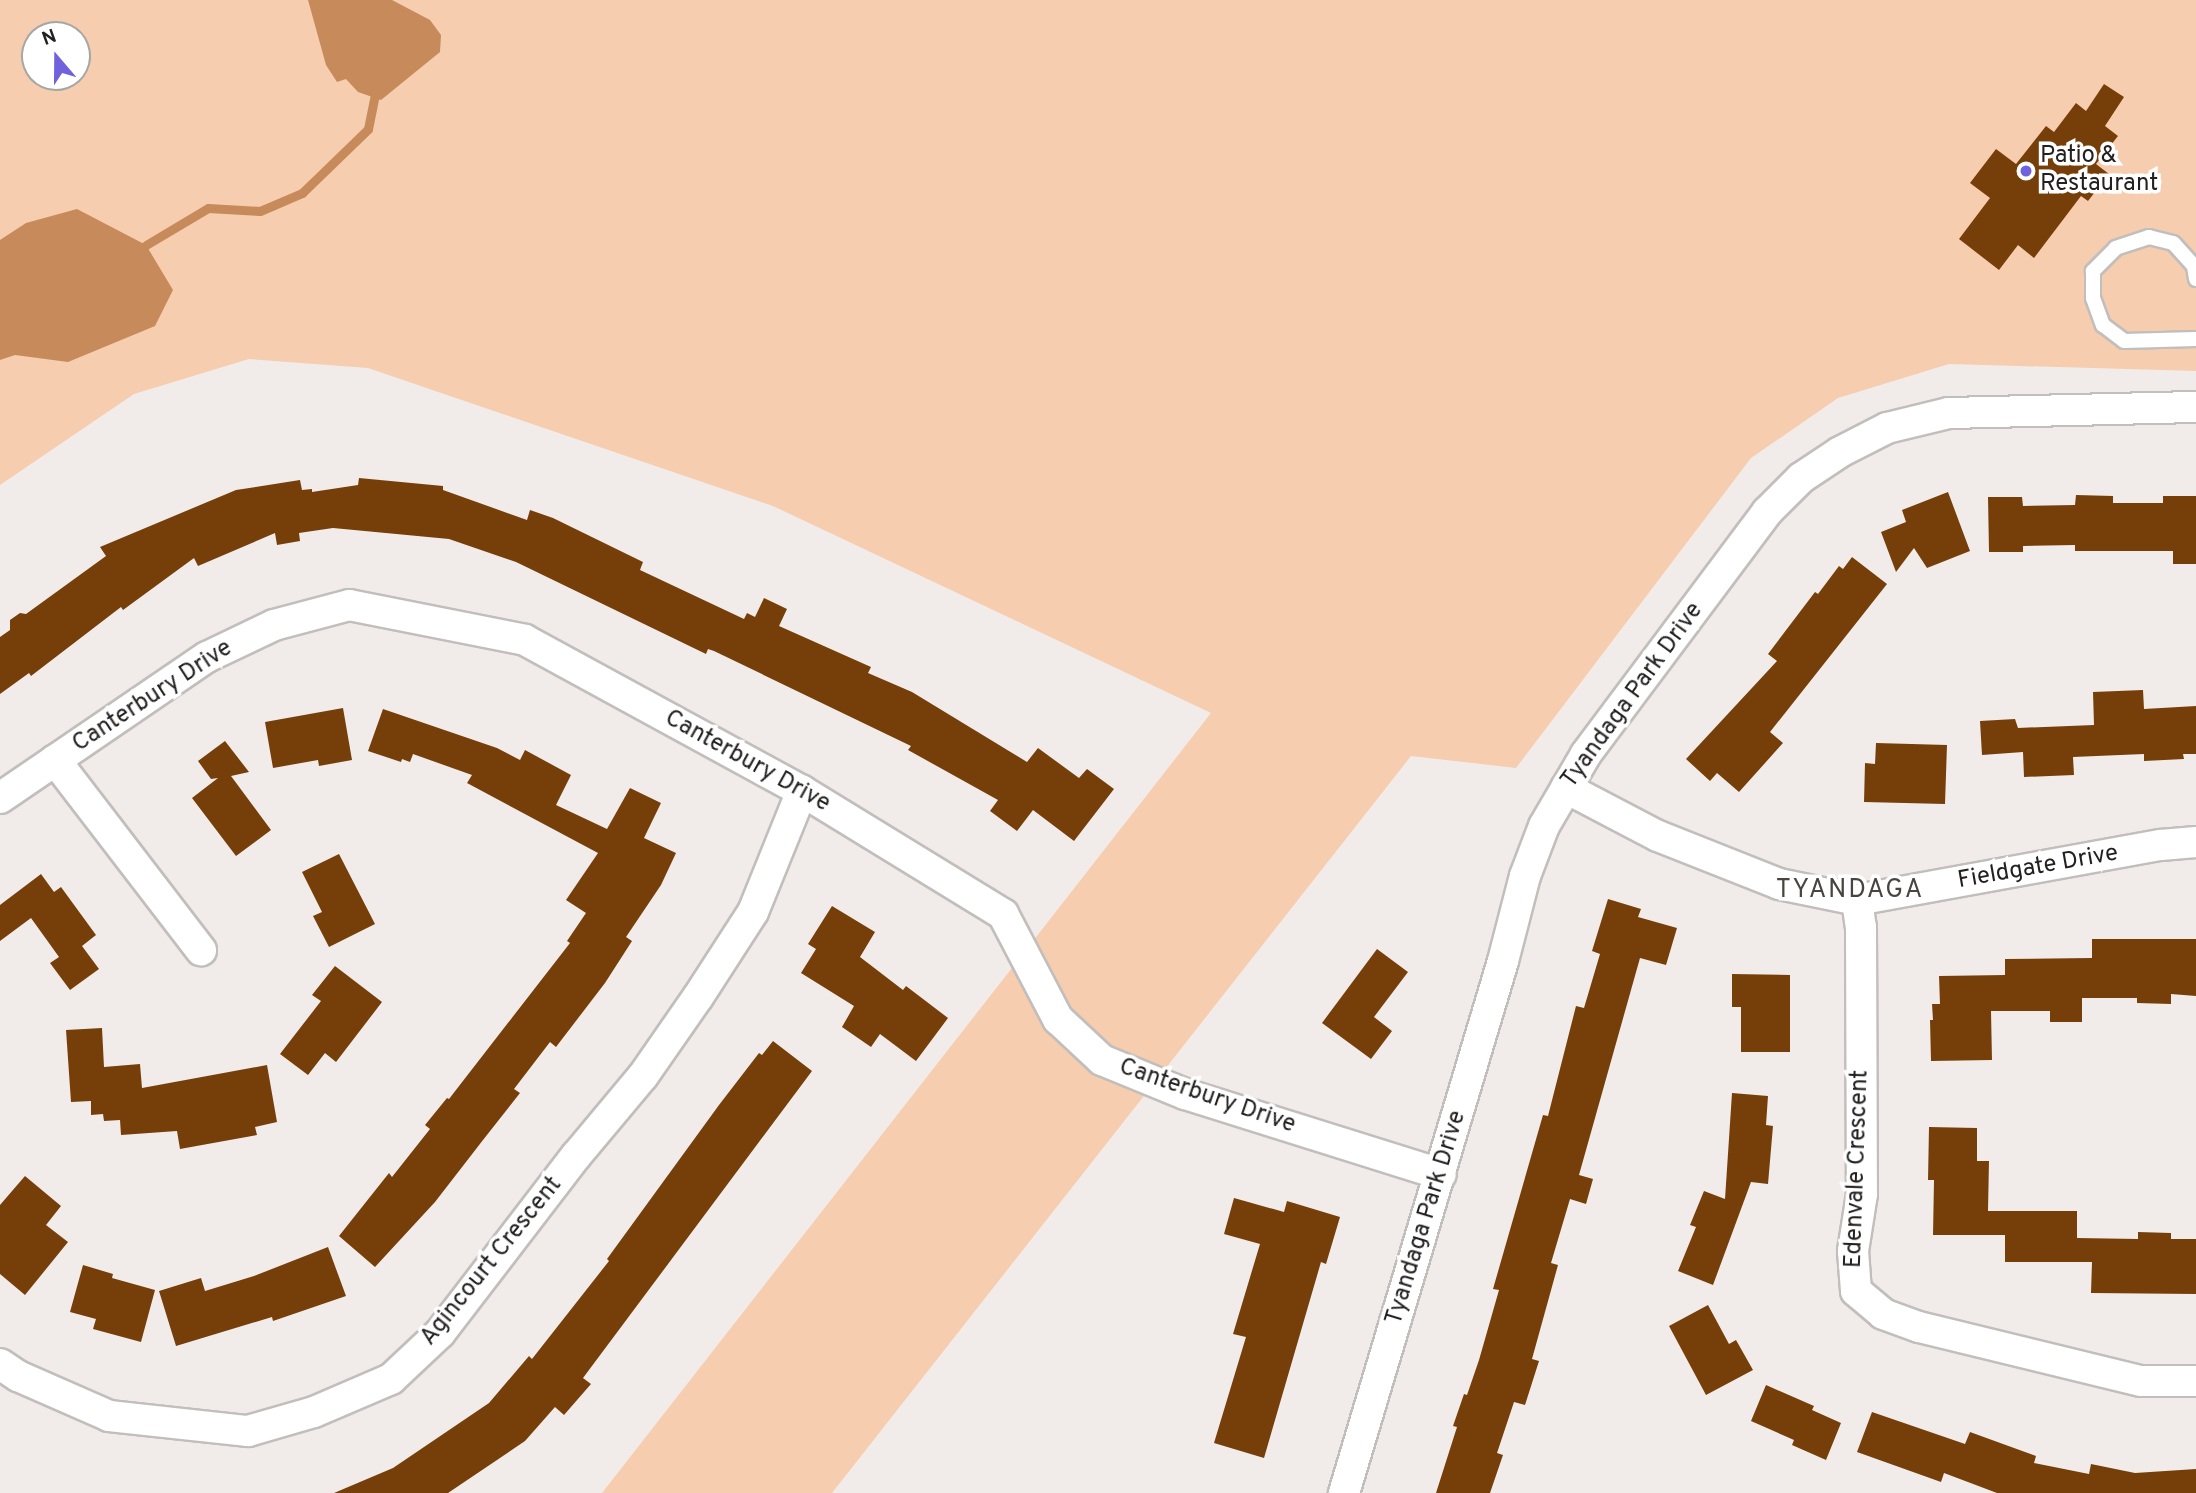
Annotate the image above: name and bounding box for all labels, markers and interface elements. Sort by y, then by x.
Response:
north arrow [21,21,91,91]
text: N [39,25,60,52]
place label: Patio & Restaurant [2040,143,2158,199]
marker: Patio & Restaurant [2018,163,2034,179]
street label: Tyandaga Park Drive [1556,598,1710,794]
street label: Canterbury Drive [68,635,238,759]
street label: Canterbury Drive [659,705,835,819]
street label: Fieldgate Drive [1956,840,2120,896]
district label: TYANDAGA [1777,875,1923,907]
street label: Canterbury Drive [1115,1053,1299,1141]
street label: Edenvale Crescent [1840,1069,1876,1269]
street label: Tyandaga Park Drive [1381,1107,1473,1329]
street label: Agincourt Crescent [415,1172,569,1352]

